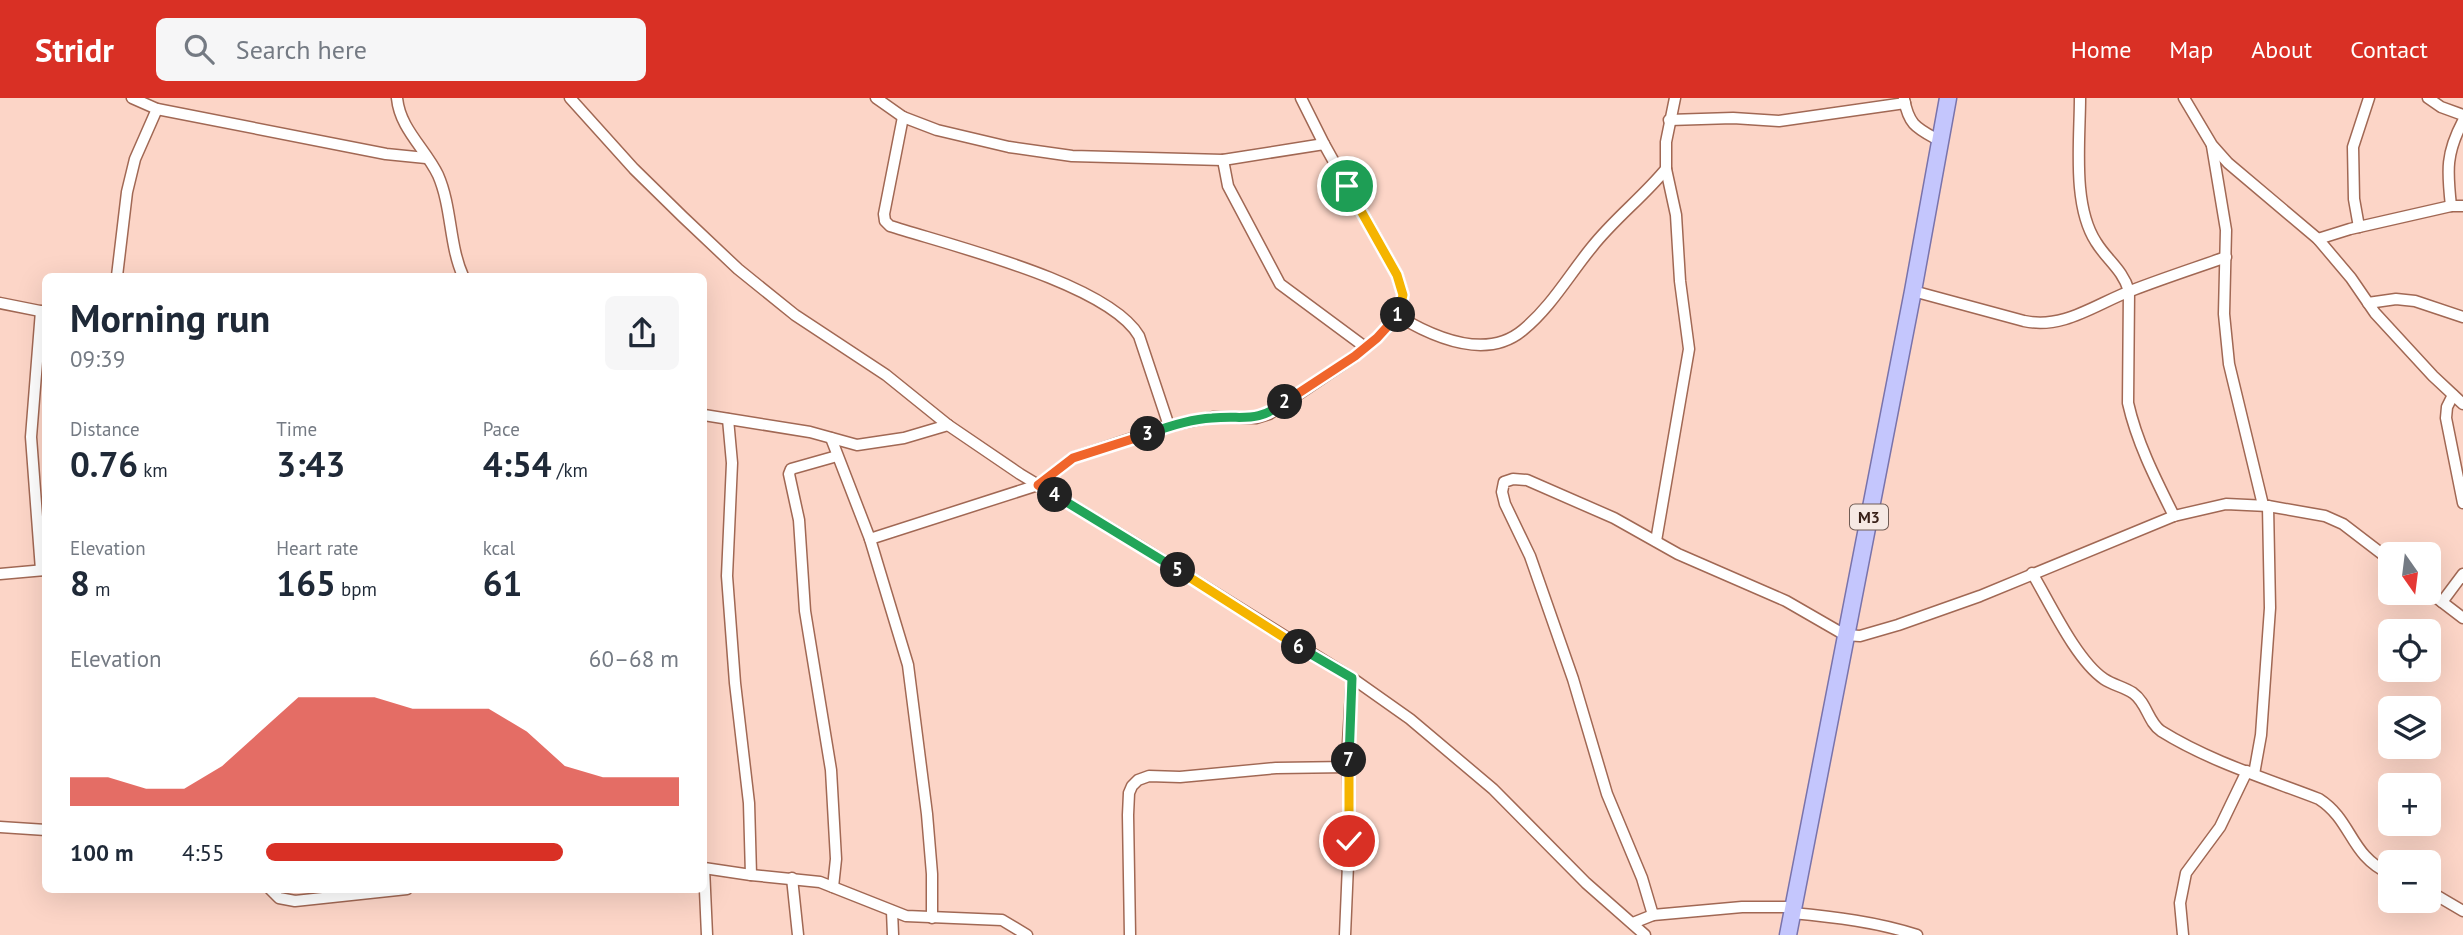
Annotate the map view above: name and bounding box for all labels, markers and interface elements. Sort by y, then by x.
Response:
search box [156,18,646,81]
text: Stridr [35,28,114,71]
icon: search [180,30,218,68]
text: Search here [236,33,367,66]
text: Home [2071,34,2131,65]
text: Map [2169,34,2213,65]
text: About [2251,34,2312,65]
text: Contact [2350,34,2428,65]
pin [1317,156,1377,216]
icon: arrive [1328,167,1366,205]
text: Morning run [70,293,270,342]
button: share [605,296,679,370]
pin: 1 [1380,298,1416,332]
text: 1 [1392,302,1403,326]
text: 09:39 [70,344,125,373]
pin: 2 [1268,384,1302,420]
text: 2 [1279,389,1290,413]
pin: 3 [1130,416,1166,452]
text: Distance [70,417,140,441]
text: Time [276,417,317,441]
text: Pace [483,417,520,441]
text: 3 [1142,421,1153,445]
text: 0.76 [70,441,138,487]
text: 3:43 [276,441,345,487]
text: 4:54 [483,441,552,487]
text: km [138,458,168,482]
text: /km [552,458,588,482]
pin: 4 [1038,478,1072,512]
text: 4 [1049,482,1060,506]
road number: M3 [1850,504,1888,530]
text: Elevation [70,536,146,560]
text: Heart rate [276,536,358,560]
text: kcal [483,536,515,560]
north arrow [2378,542,2441,606]
map controls [2378,542,2441,913]
pin: 5 [1160,552,1196,588]
text: 5 [1172,557,1183,581]
text: 8 [70,560,90,606]
text: 165 [276,560,336,606]
text: 61 [483,560,522,606]
text: m [90,577,110,601]
text: bpm [336,577,377,601]
button: locate [2378,619,2441,682]
pin: 6 [1282,630,1316,664]
text: 6 [1293,634,1304,658]
text: Elevation [70,644,162,673]
text: 60–68 m [589,644,679,673]
button: layers [2378,696,2441,759]
pin: 7 [1332,742,1366,778]
text: 7 [1343,747,1354,771]
button: + [2378,773,2441,836]
pin [1319,811,1379,871]
icon: check [1330,822,1368,860]
text: 100 m [70,838,133,867]
text: 4:55 [182,838,225,867]
button: − [2378,850,2441,913]

